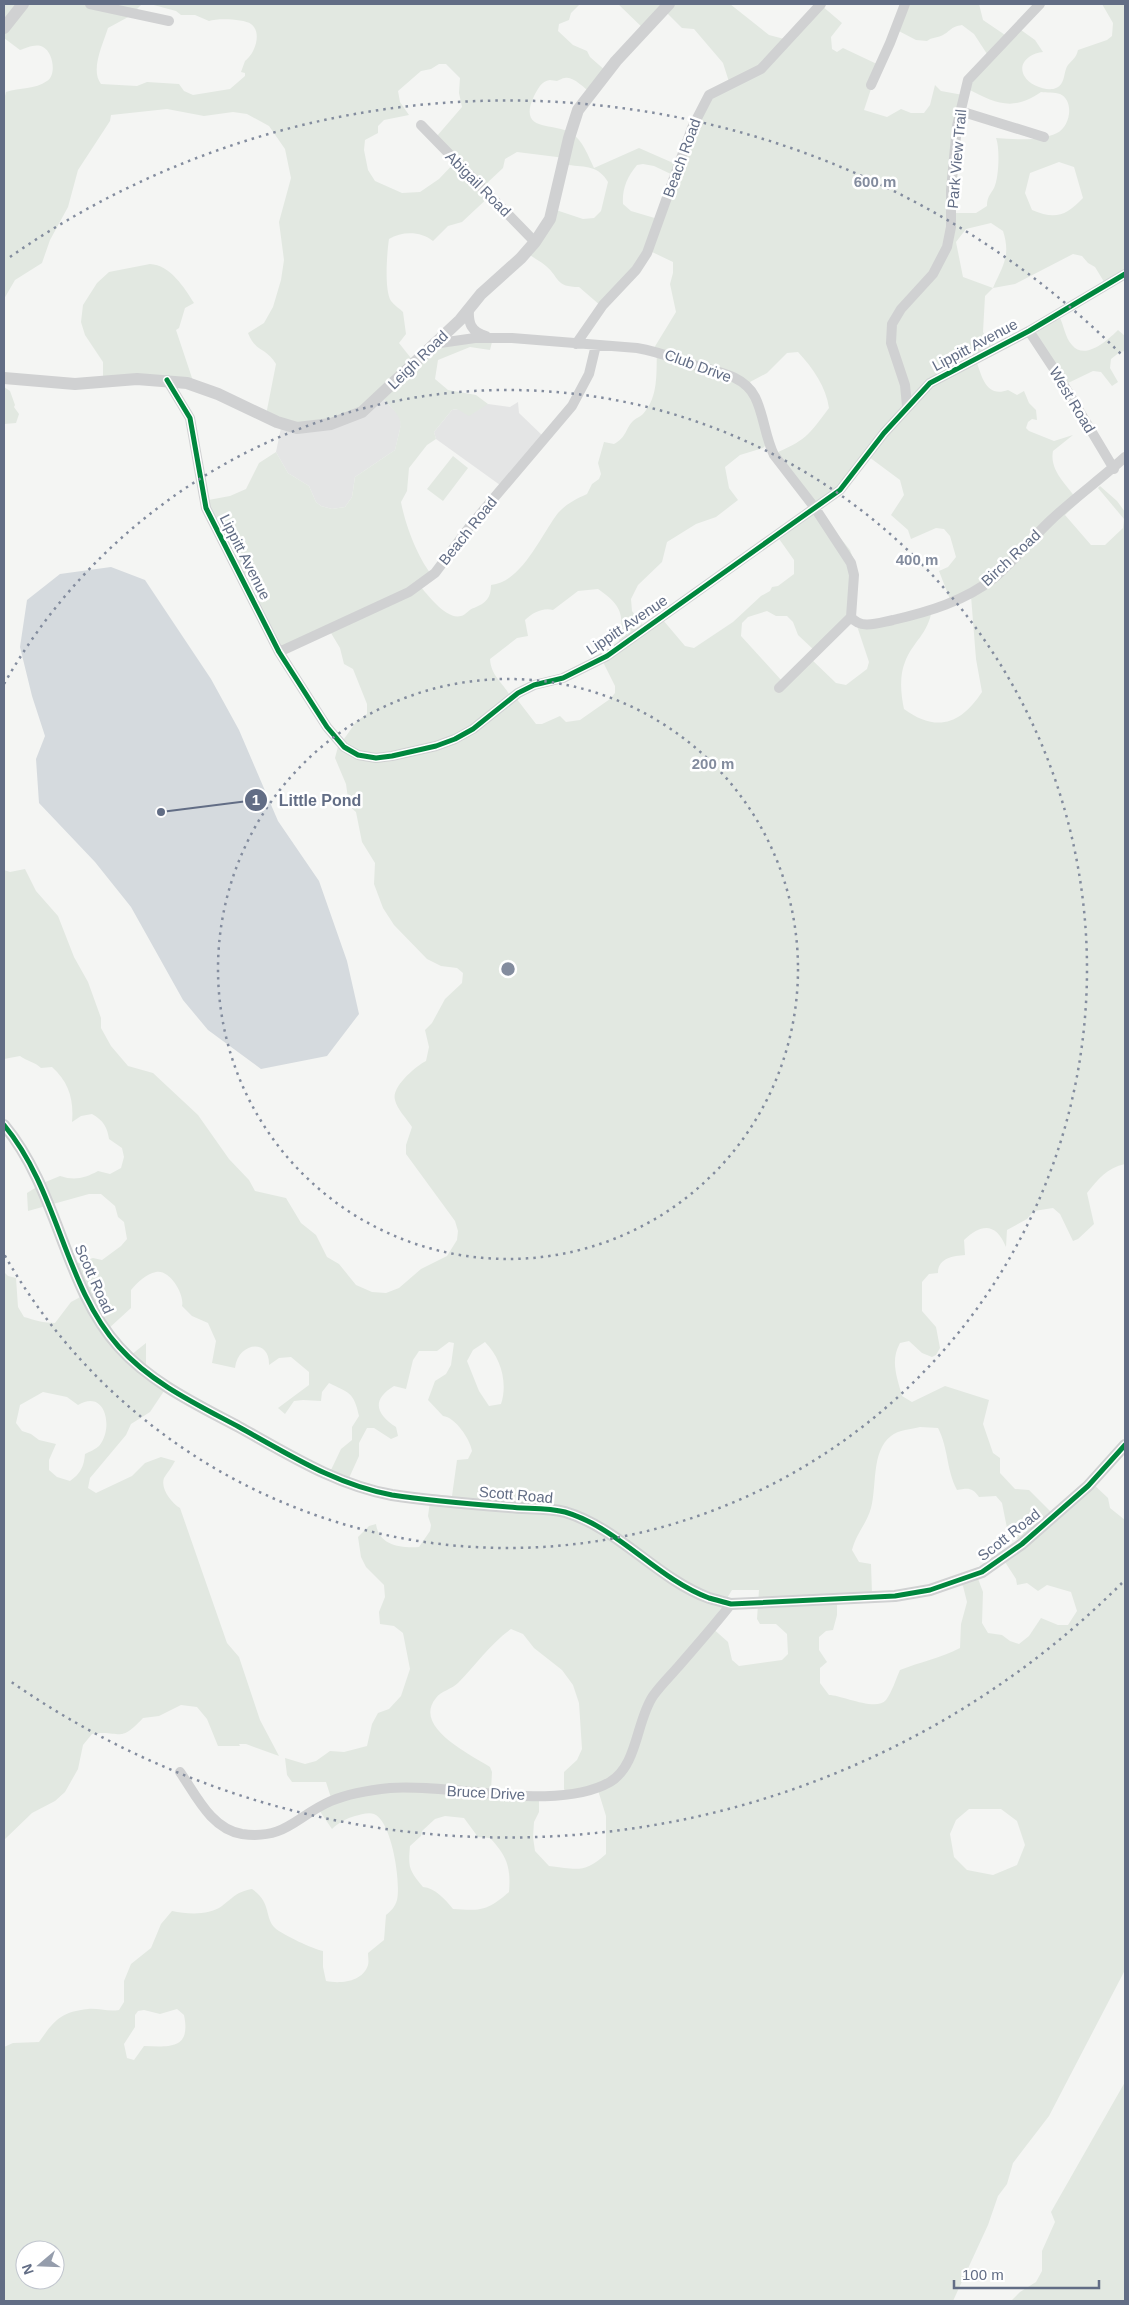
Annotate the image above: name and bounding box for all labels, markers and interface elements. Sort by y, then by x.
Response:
street label: Park View Trail [944,109,969,209]
street label: Beach Road [659,116,704,200]
street label: Abigail Road [442,148,514,220]
text: 600 m [854,173,896,190]
street label: Lippitt Avenue [929,315,1020,374]
street label: Leigh Road [384,327,451,392]
street label: Club Drive [662,346,734,385]
street label: West Road [1046,364,1099,436]
street label: Beach Road [435,493,500,568]
street label: Lippitt Avenue [217,511,274,603]
street label: Birch Road [978,526,1044,589]
text: 400 m [896,551,938,568]
street label: Lippitt Avenue [583,591,670,658]
text: 200 m [692,755,734,772]
callout: Little Pond [244,785,371,816]
text: 1 [252,791,260,808]
text: Little Pond [279,792,361,809]
centre of rings [499,960,517,978]
street label: Scott Road [72,1241,117,1316]
street label: Scott Road [478,1483,554,1506]
street label: Scott Road [974,1505,1043,1564]
street label: Bruce Drive [446,1782,526,1803]
north arrow [15,2240,65,2290]
scale bar [954,2258,1099,2290]
text: N [18,2262,37,2277]
text: 100 m [962,2266,1004,2283]

